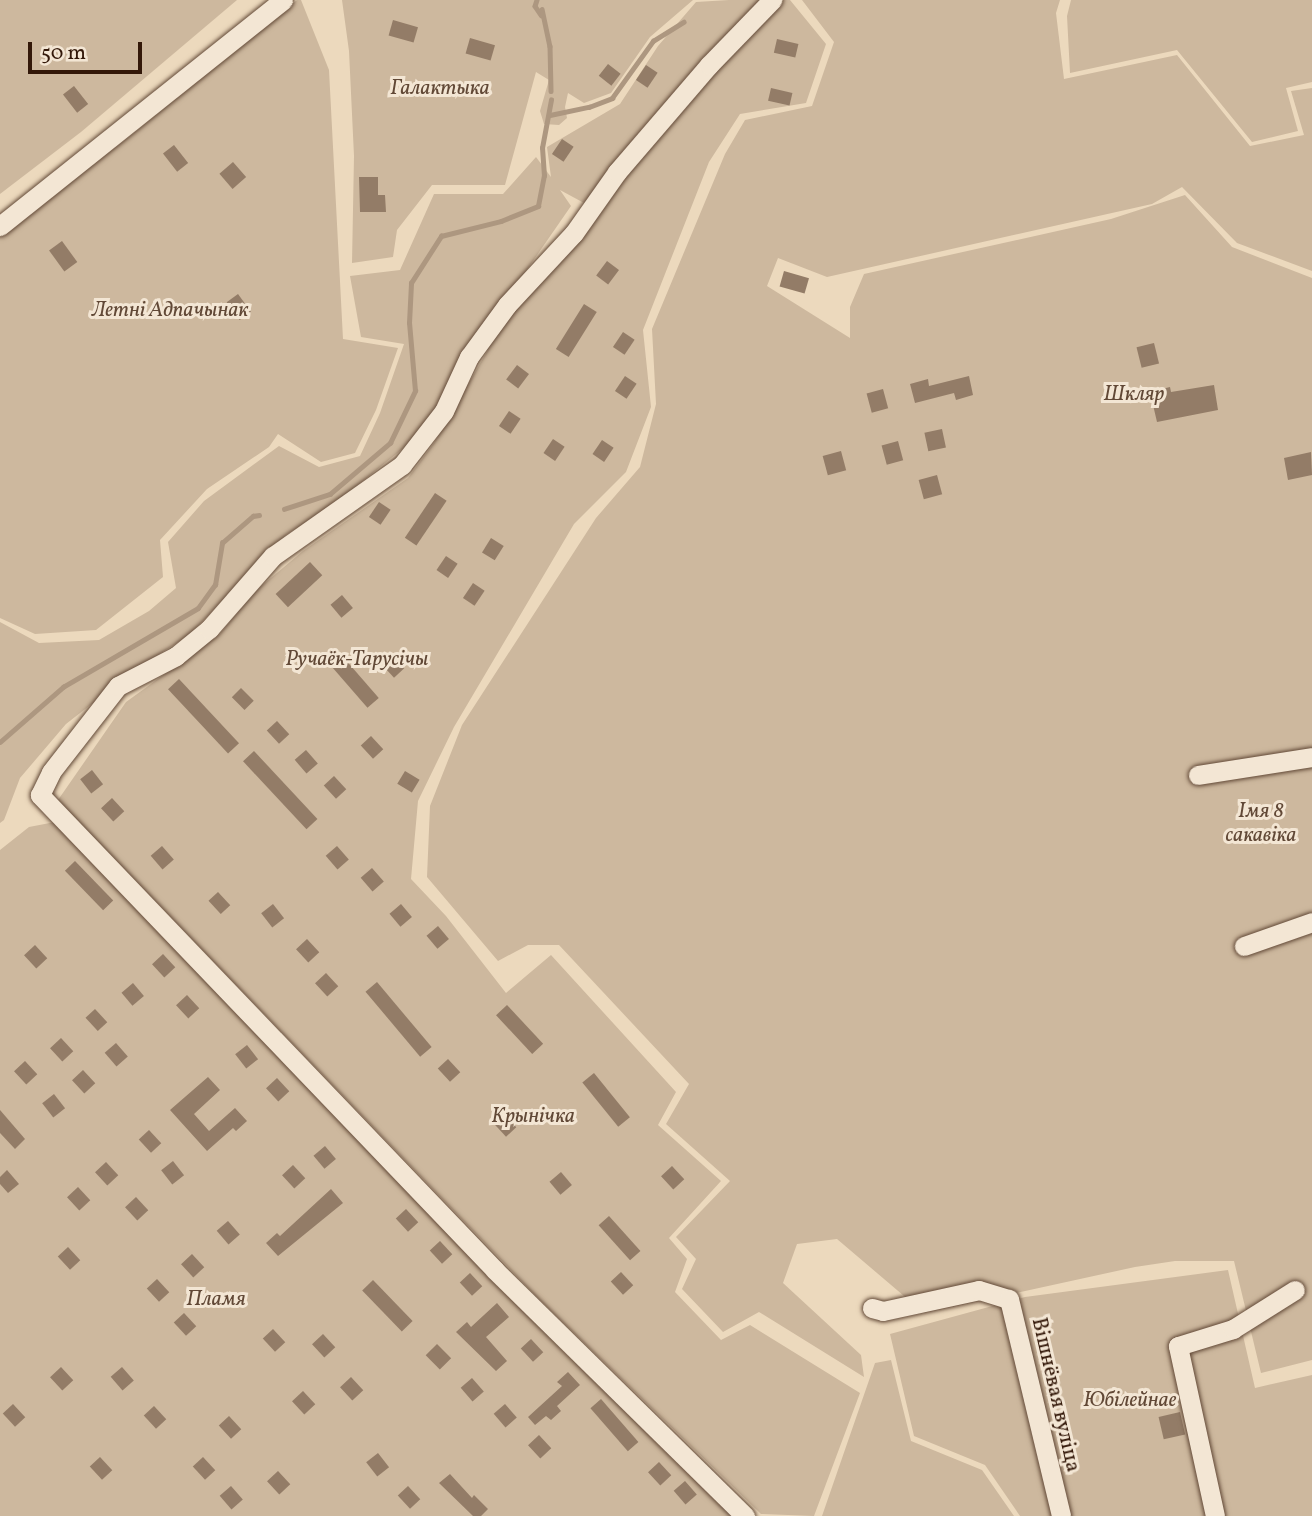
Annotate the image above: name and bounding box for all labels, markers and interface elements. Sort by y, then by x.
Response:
scale bar [32,28,145,72]
text: 50 m [41,39,86,68]
park label: Галактыка [390,76,490,102]
park label: Летні Адпачынак [92,298,248,324]
park label: Шкляр [1104,382,1164,408]
park label: Ручаёк-Тарусічы [286,647,428,673]
park label: Імя 8 сакавіка [1226,799,1296,849]
park label: Крынічка [491,1104,575,1130]
park label: Пламя [186,1287,246,1313]
street label: Вішнёвая вуліца [1025,1315,1085,1475]
park label: Юбілейнае [1084,1388,1176,1414]

